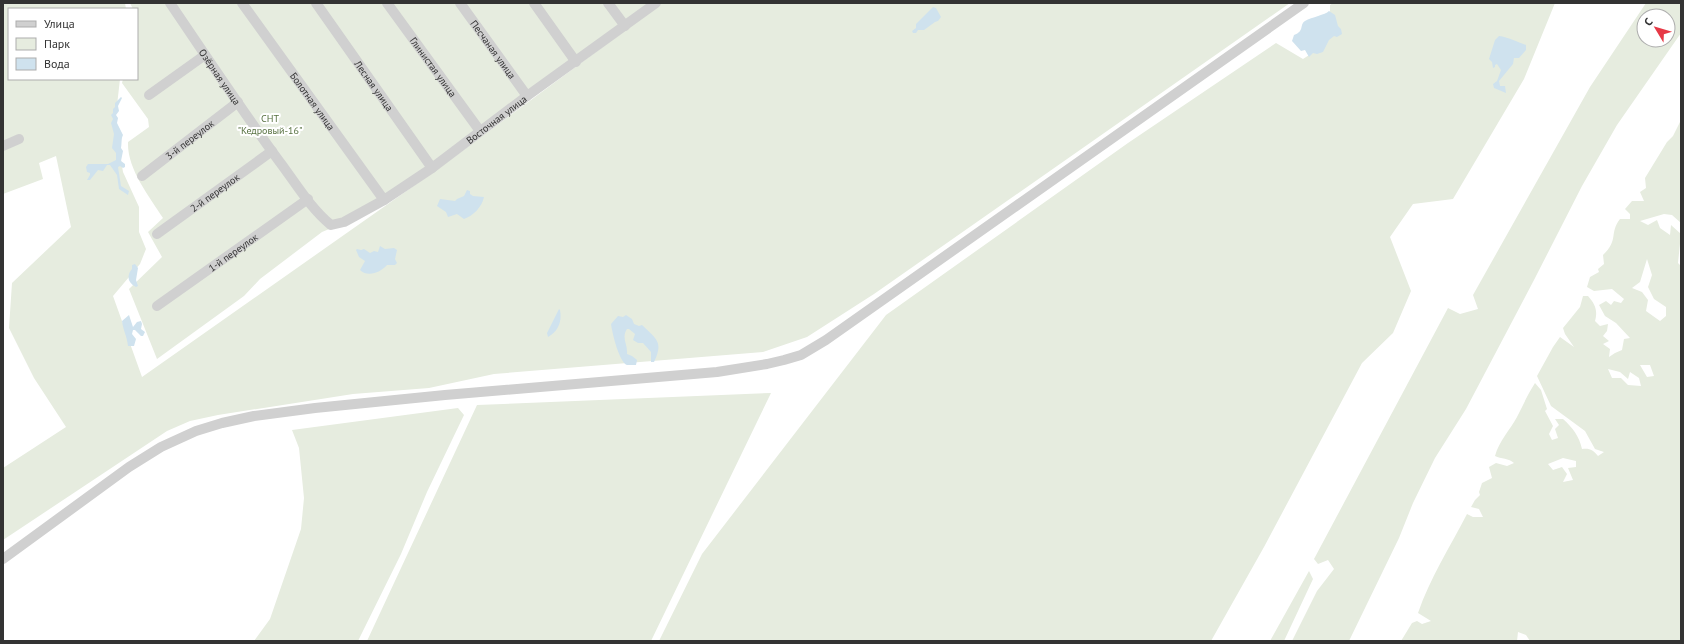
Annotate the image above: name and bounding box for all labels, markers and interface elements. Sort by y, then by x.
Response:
legend [8,8,138,80]
north arrow [1636,8,1676,48]
text: С [1641,15,1656,29]
text: Улица [44,16,75,31]
street label: Песчаная улица [468,17,519,81]
street label: Глинистая улица [407,34,460,99]
text: Парк [44,36,70,51]
street label: Озёрная улица [196,46,244,107]
text: Вода [44,56,70,71]
street label: Лесная улица [351,57,396,114]
street label: Болотная улица [288,70,338,133]
street label: Восточная улица [463,92,529,146]
park label: СНТ "Кедровый-16" [238,112,302,137]
street label: 3-й переулок [163,116,217,162]
street label: 2-й переулок [187,170,242,215]
street label: 1-й переулок [206,230,260,274]

